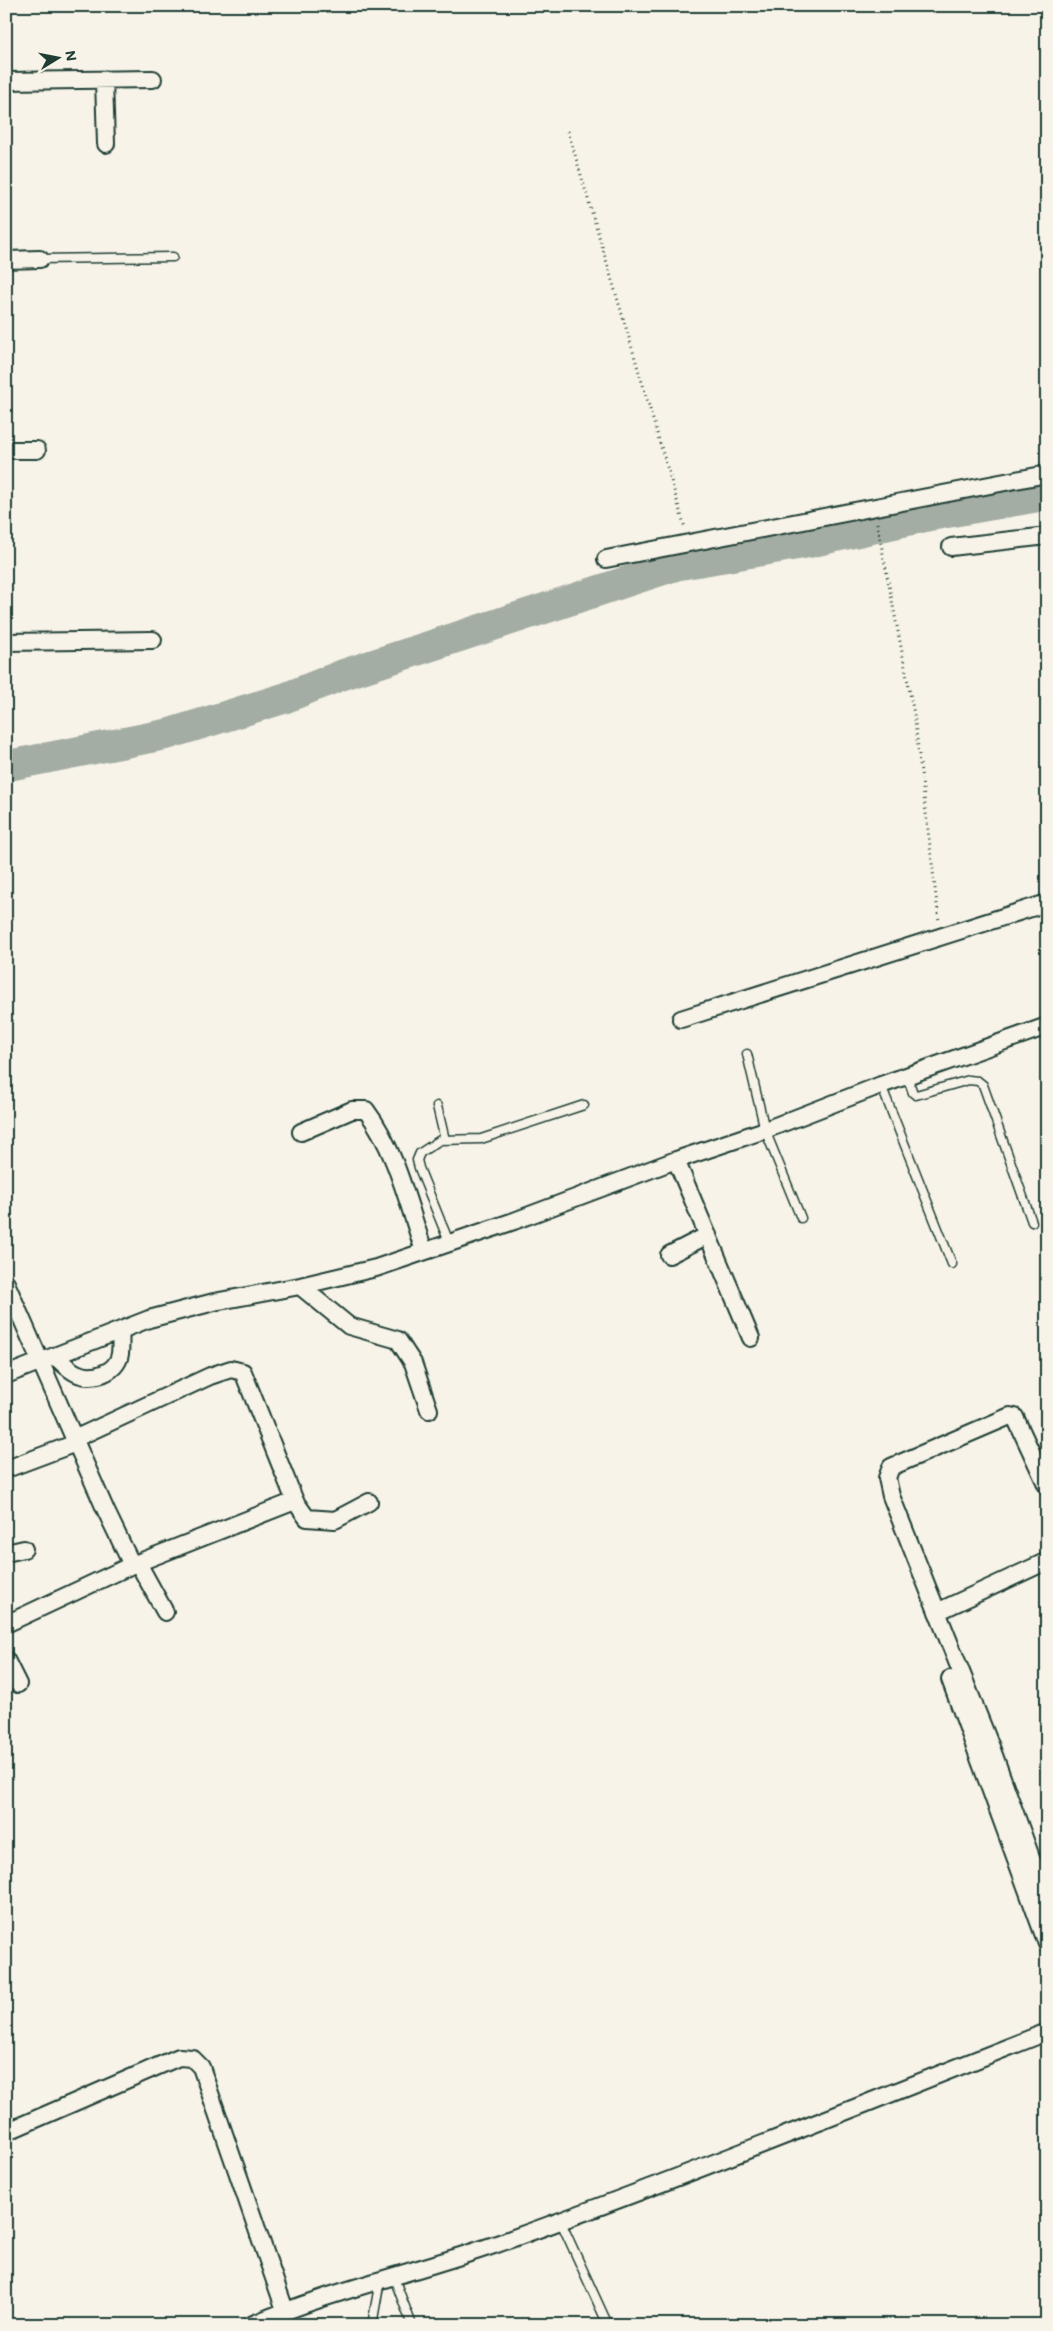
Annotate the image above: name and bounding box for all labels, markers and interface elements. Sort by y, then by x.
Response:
north arrow [32,32,82,82]
text: N [61,49,82,63]

